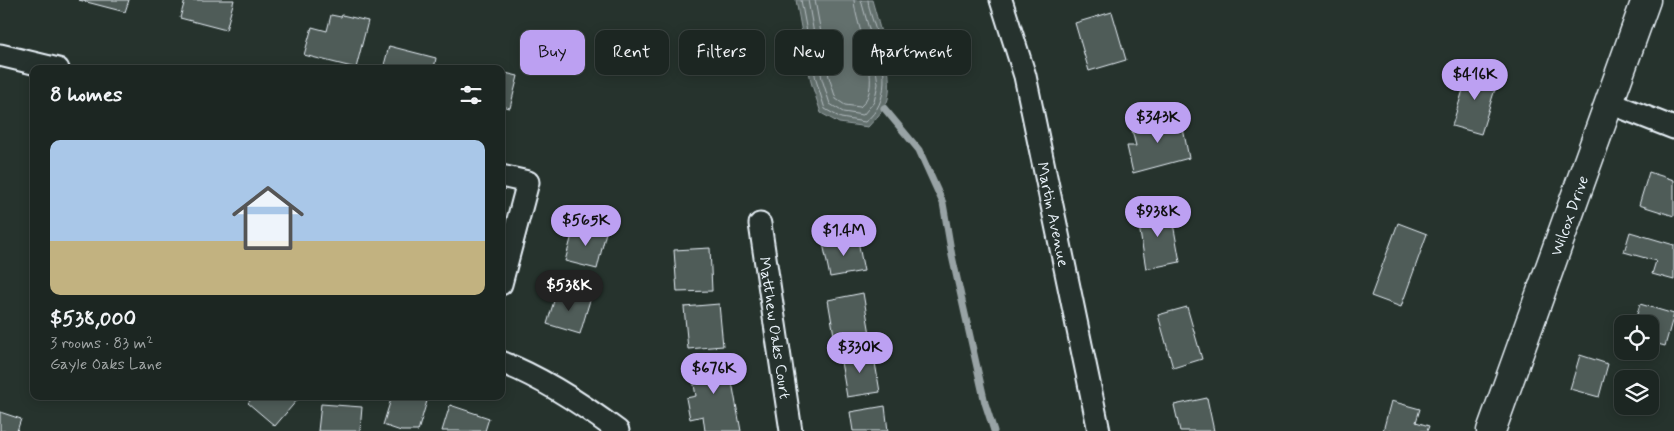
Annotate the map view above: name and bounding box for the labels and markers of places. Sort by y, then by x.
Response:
pin: $416K [1440,58,1510,101]
pin: $343K [1123,102,1193,144]
pin: $938K [1123,196,1193,238]
pin: $565K [551,204,621,247]
pin: $1.4M [809,214,879,257]
pin: $538K [534,270,604,312]
pin: $330K [825,332,895,374]
pin: $676K [679,352,749,395]

